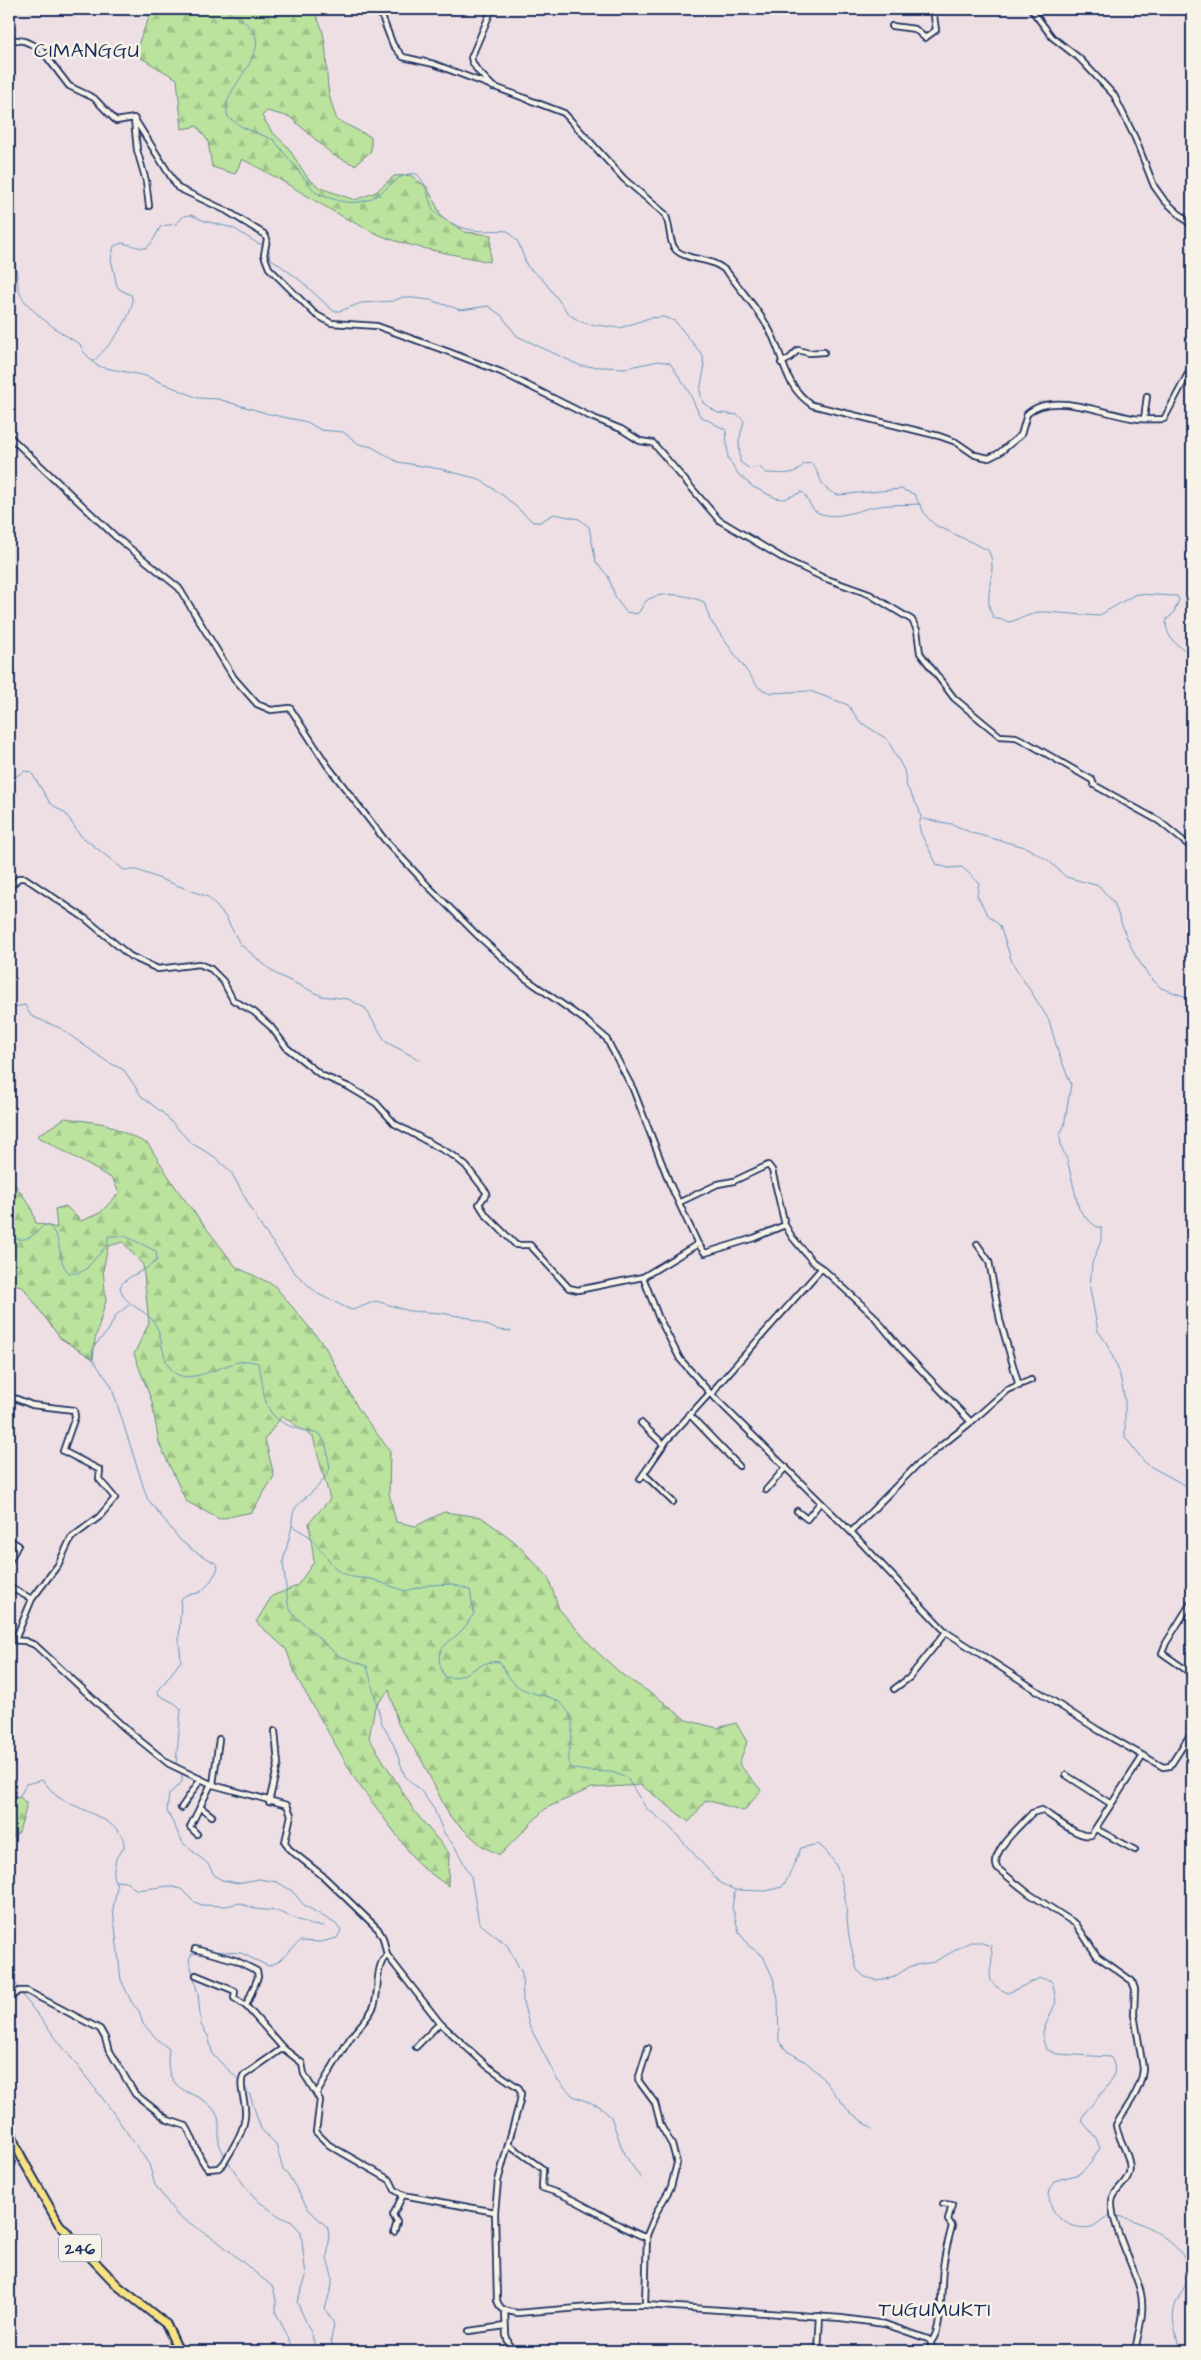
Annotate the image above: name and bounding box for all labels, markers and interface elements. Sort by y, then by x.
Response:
district label: CIMANGGU [34,37,140,65]
road number: 246 [59,2234,101,2262]
district label: TUGUMUKTI [878,2296,992,2324]

